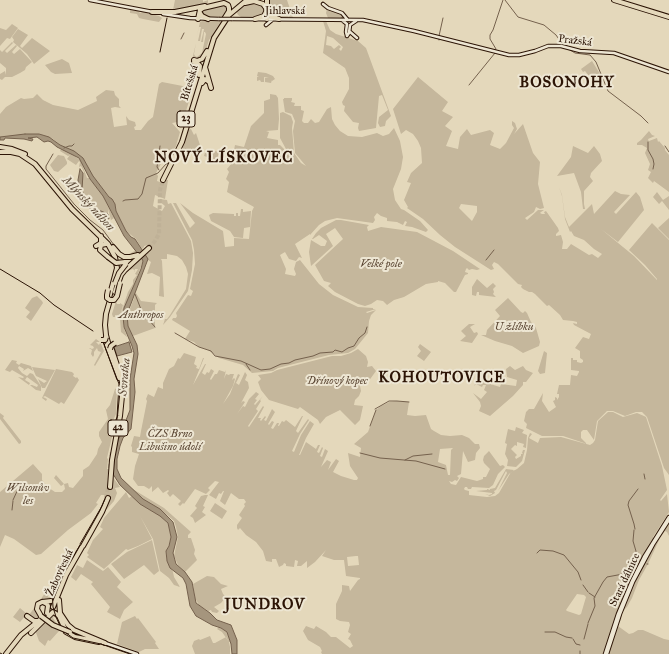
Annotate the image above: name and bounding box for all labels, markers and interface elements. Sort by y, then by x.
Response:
street label: Jihlavská [265,4,305,18]
street label: Pražská [557,32,593,50]
street label: Bítešská [178,64,202,102]
district label: BOSONOHY [519,74,615,92]
road number: 23 [177,111,195,127]
district label: NOVÝ LÍSKOVEC [155,149,293,167]
water label: Mlýnský náhon [59,173,117,235]
park label: Velké pole [360,257,402,271]
park label: Anthropos [119,308,163,322]
park label: U žlíbku [494,320,534,334]
water label: Svratka [116,358,134,396]
district label: KOHOUTOVICE [378,369,506,387]
park label: Dřínový kopec [306,374,368,388]
road number: 42 [108,420,128,436]
park label: ČZS Brno Libušino údolí [139,427,201,453]
park label: Wilsonův les [7,481,49,507]
street label: Žabovřeská [43,548,77,598]
street label: Stará dálnice [607,551,643,609]
district label: JUNDROV [225,596,305,614]

